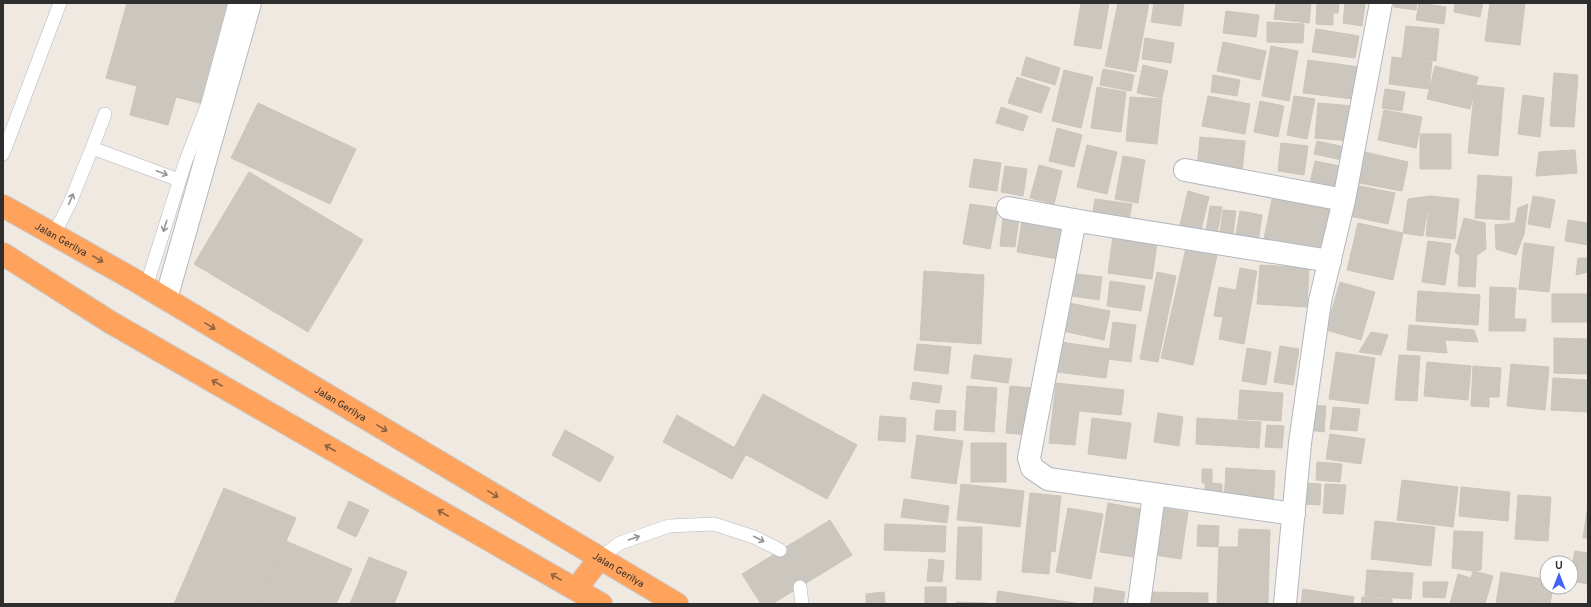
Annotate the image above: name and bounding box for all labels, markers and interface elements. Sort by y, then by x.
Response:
one-way arrow [156,170,168,178]
one-way arrow [68,193,76,205]
one-way arrow [161,219,168,232]
street label: Jalan Gerilya [32,220,89,260]
one-way arrow [92,256,104,264]
one-way arrow [204,322,216,330]
one-way arrow [211,379,223,387]
street label: Jalan Gerilya [311,384,368,425]
one-way arrow [376,424,387,432]
one-way arrow [324,444,336,451]
one-way arrow [487,491,499,499]
one-way arrow [437,508,449,516]
one-way arrow [627,534,639,542]
one-way arrow [753,536,765,544]
street label: Jalan Gerilya [590,550,646,591]
north arrow [1539,555,1579,595]
text: U [1555,559,1563,573]
one-way arrow [550,573,562,581]

